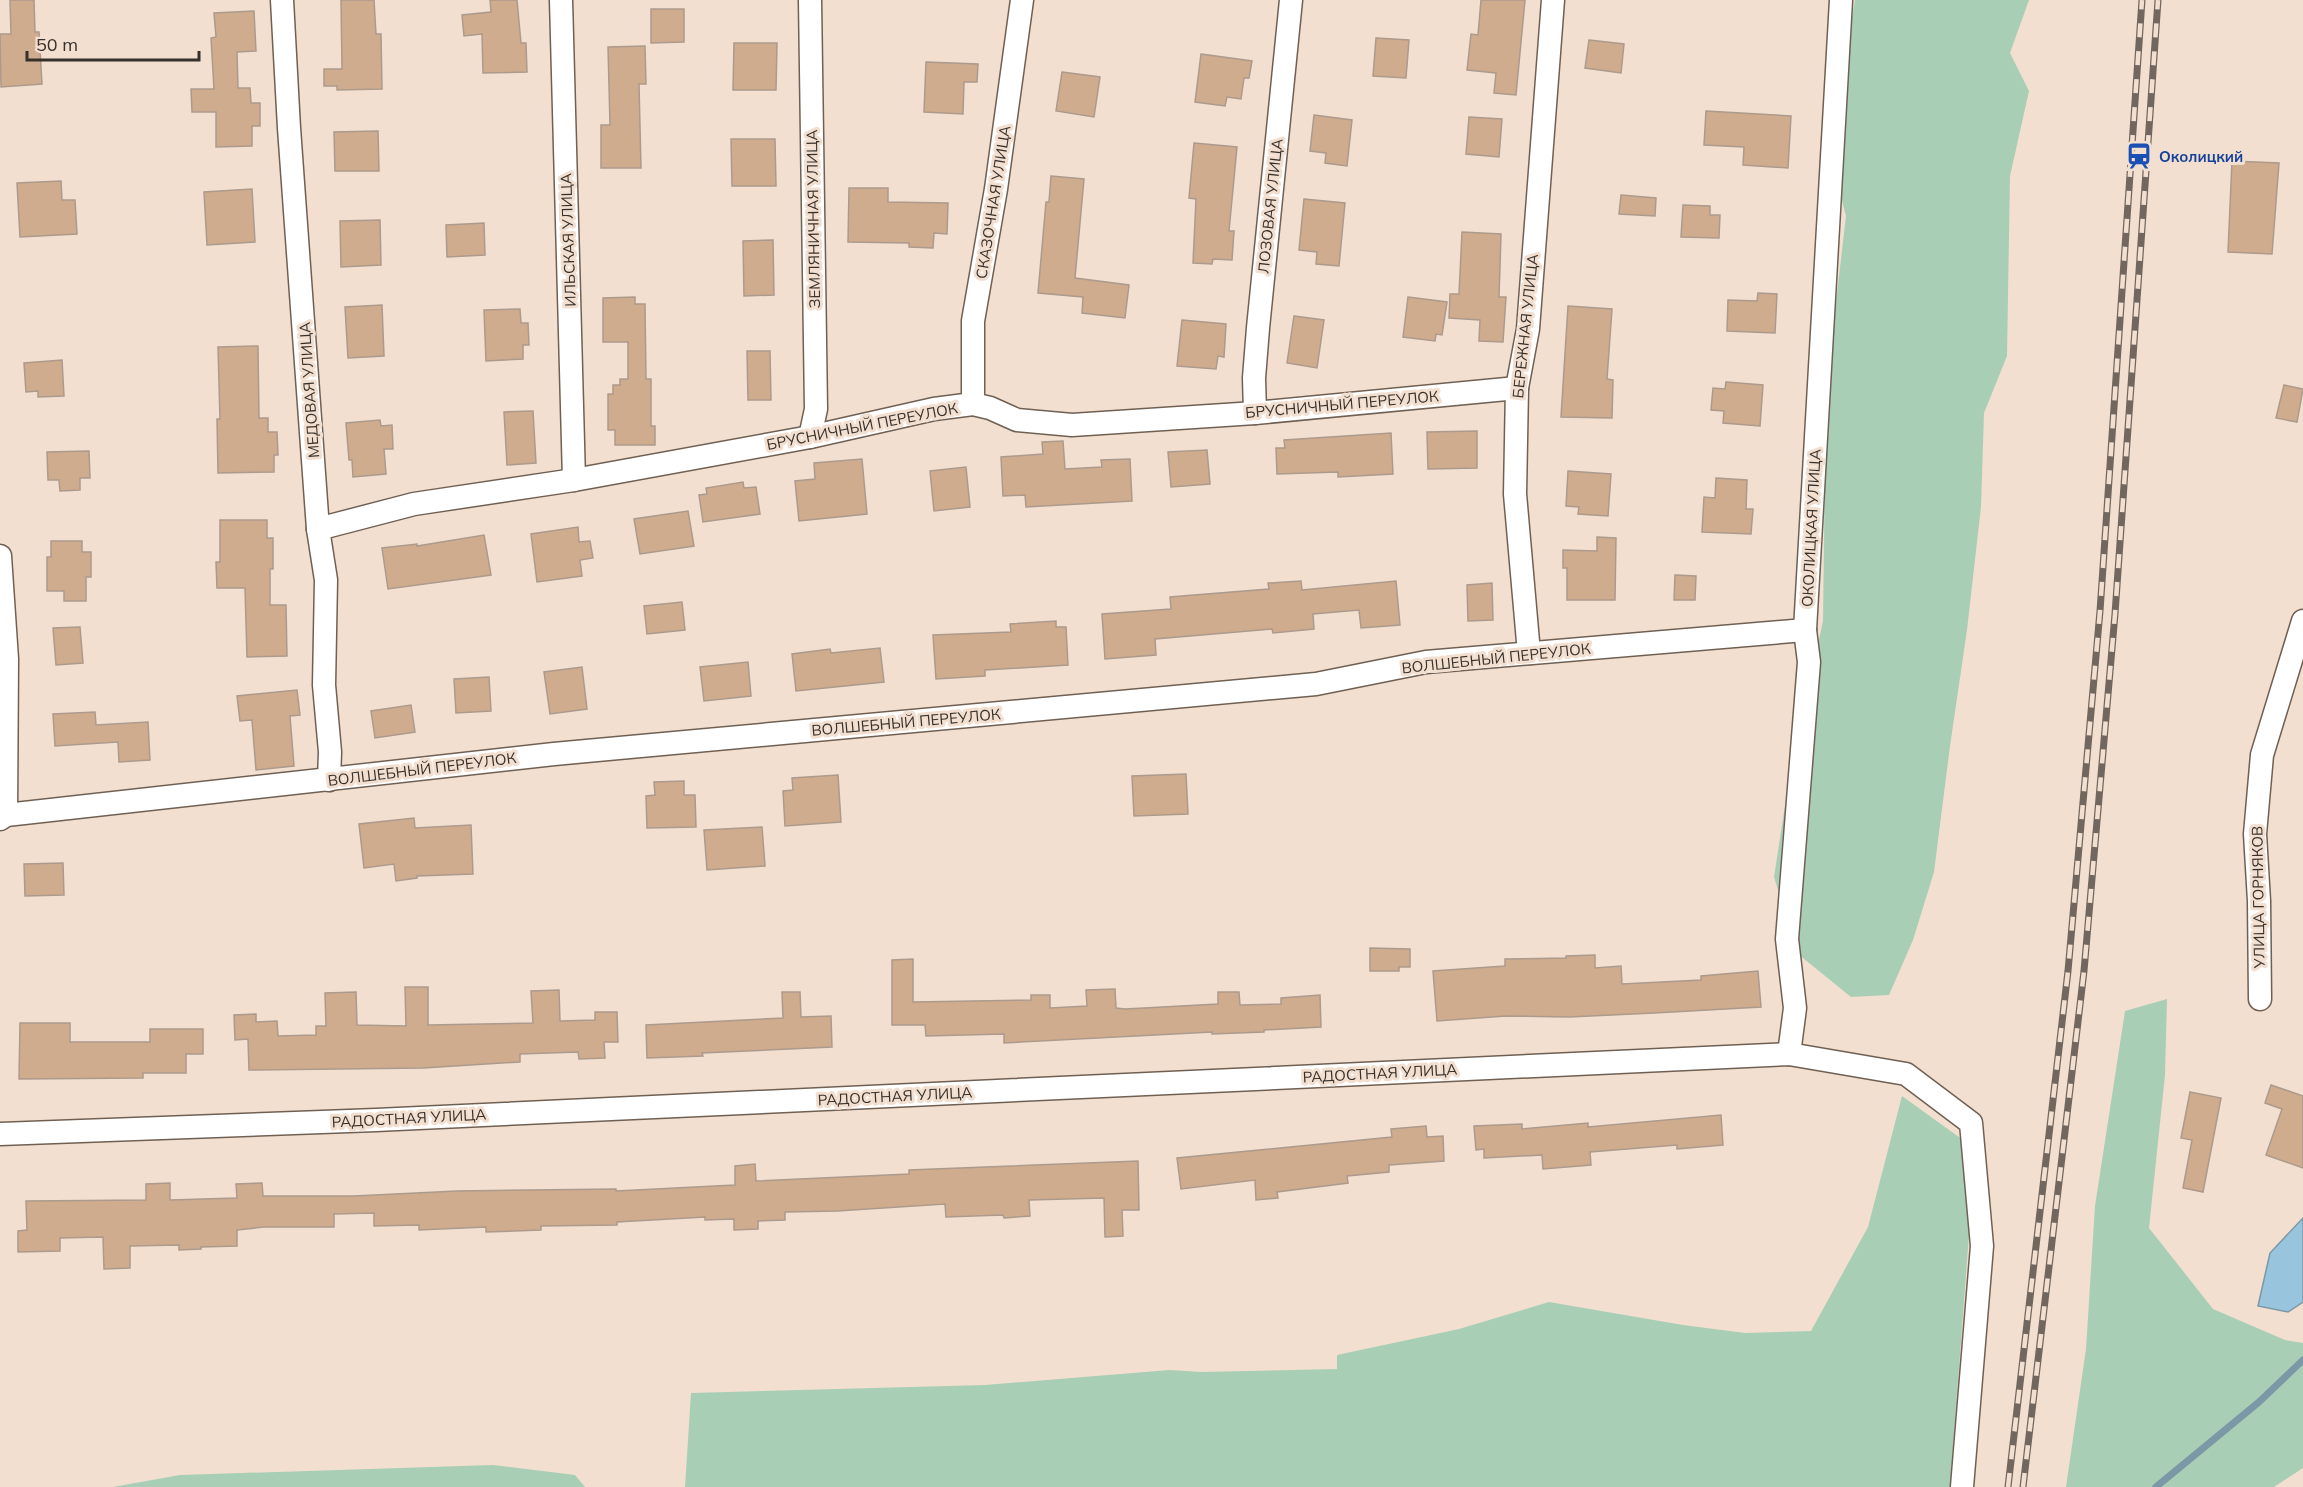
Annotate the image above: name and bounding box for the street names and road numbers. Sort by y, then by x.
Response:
street label: СКАЗОЧНАЯ УЛИЦА [971,124,1015,280]
street label: ЗЕМЛЯНИЧНАЯ УЛИЦА [802,129,824,309]
street label: ЛОЗОВАЯ УЛИЦА [1253,138,1287,274]
street label: ИЛЬСКАЯ УЛИЦА [556,173,580,307]
street label: БЕРЕЖНАЯ УЛИЦА [1508,253,1542,399]
street label: МЕДОВАЯ УЛИЦА [295,321,323,459]
street label: БРУСНИЧНЫЙ ПЕРЕУЛОК [1244,386,1440,422]
street label: БРУСНИЧНЫЙ ПЕРЕУЛОК [765,398,959,454]
street label: ОКОЛИЦКАЯ УЛИЦА [1797,449,1825,607]
street label: ВОЛШЕБНЫЙ ПЕРЕУЛОК [1401,639,1592,677]
street label: ВОЛШЕБНЫЙ ПЕРЕУЛОК [811,704,1002,740]
street label: ВОЛШЕБНЫЙ ПЕРЕУЛОК [327,748,517,790]
street label: УЛИЦА ГОРНЯКОВ [2247,826,2269,969]
street label: РАДОСТНАЯ УЛИЦА [1302,1059,1458,1087]
street label: РАДОСТНАЯ УЛИЦА [817,1082,973,1110]
street label: РАДОСТНАЯ УЛИЦА [331,1104,487,1132]

